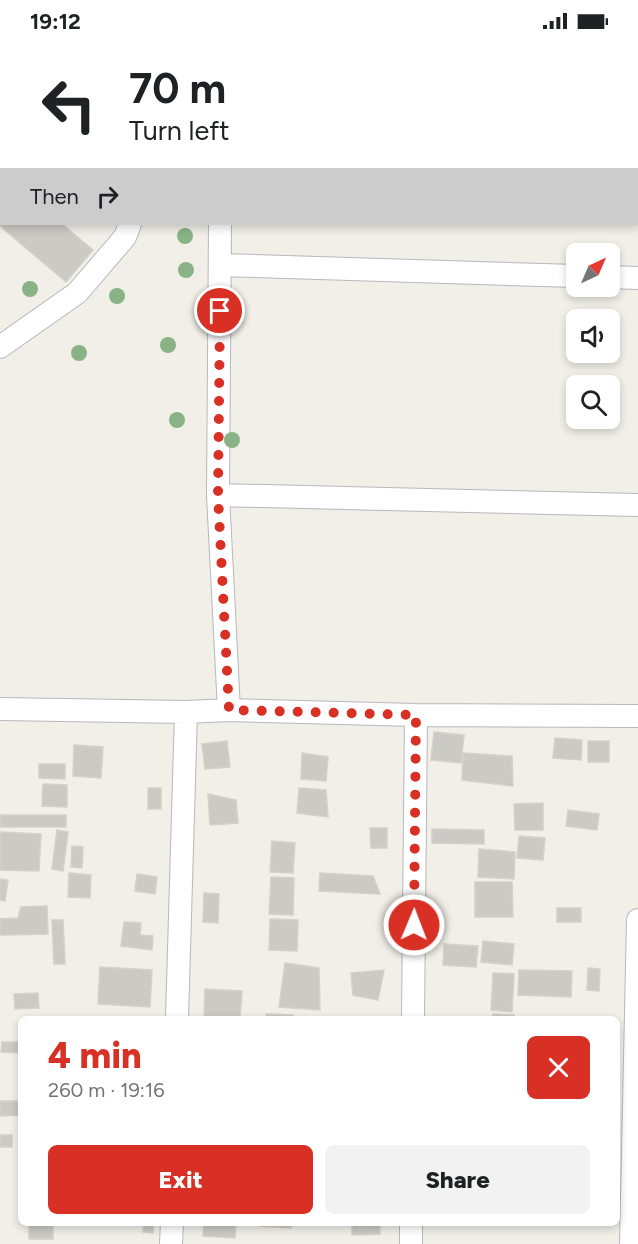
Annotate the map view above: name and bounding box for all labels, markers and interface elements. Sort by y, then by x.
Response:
text: 19:12 [30,8,81,35]
text: 70 m [129,63,226,114]
icon: left [30,66,108,144]
text: Turn left [129,114,229,147]
icon: right [91,180,124,213]
text: Then [30,183,79,210]
north arrow [566,243,620,297]
map controls [566,243,620,429]
pin [194,285,245,336]
icon: arrive [203,294,236,327]
button: sound [566,309,620,363]
button: search [566,375,620,429]
position arrow [382,893,446,957]
text: 4 min [48,1034,142,1077]
button: close [527,1036,590,1099]
text: 260 m · 19:16 [48,1078,164,1102]
button: Exit [48,1145,313,1214]
button: Share [325,1145,590,1214]

